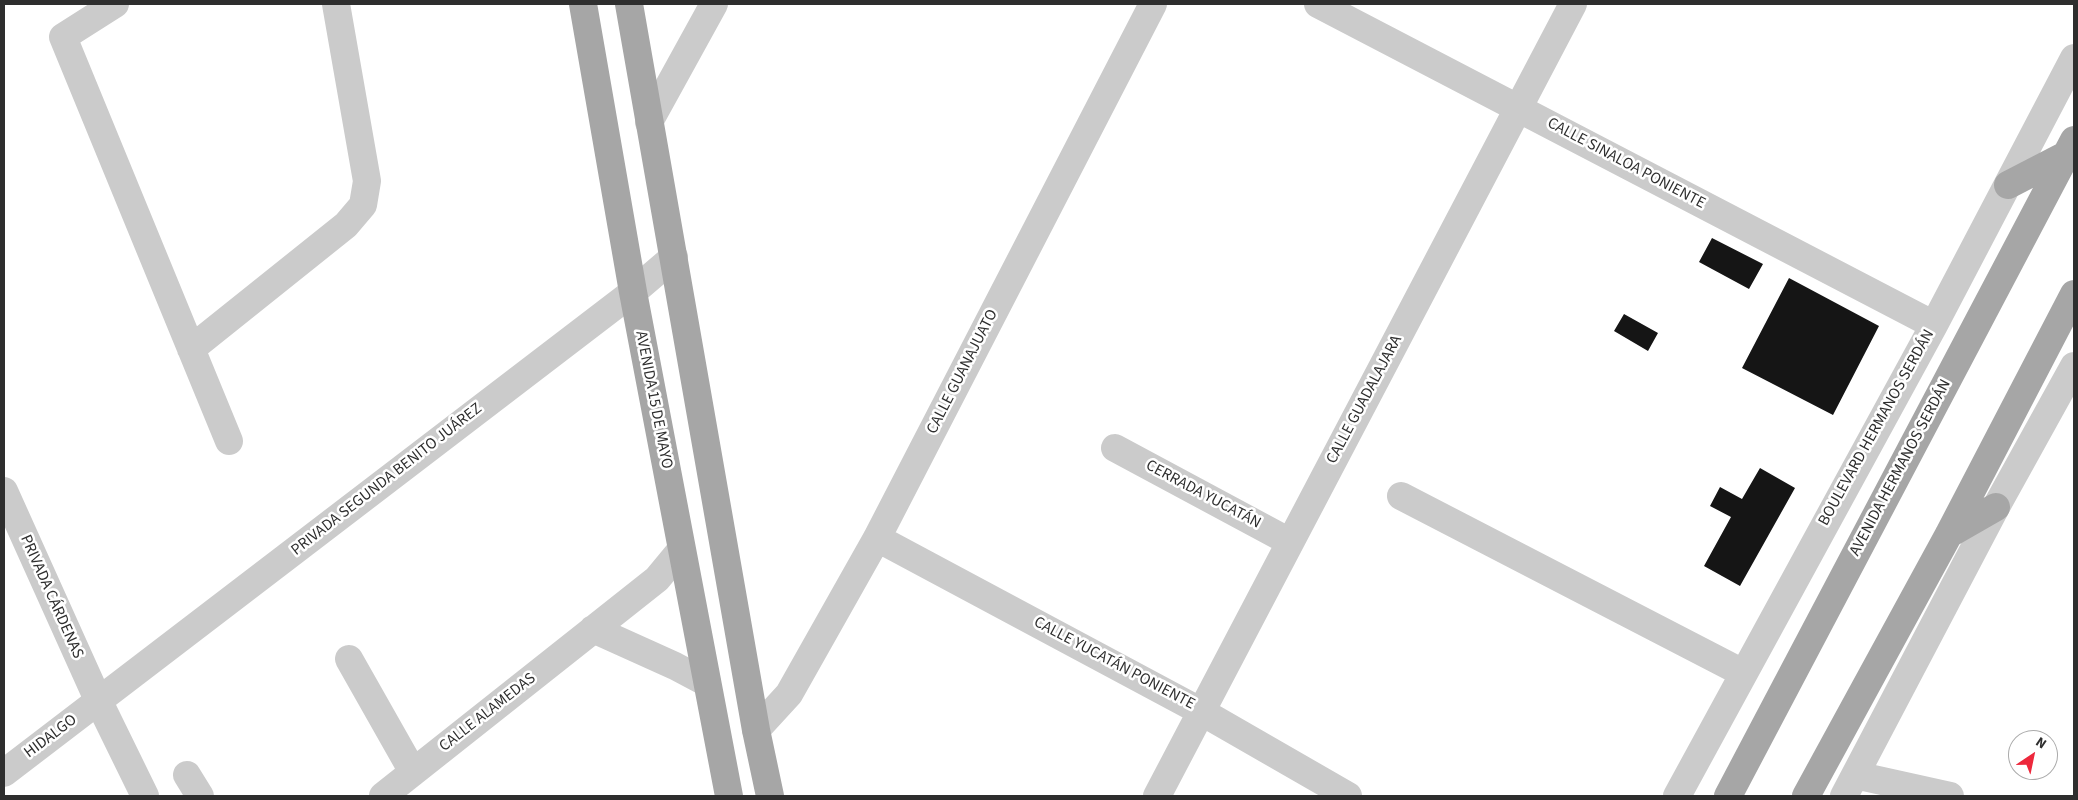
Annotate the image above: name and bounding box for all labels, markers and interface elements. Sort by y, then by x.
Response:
street label: CALLE SINALOA PONIENTE [1544,114,1708,214]
street label: CALLE GUANAJUATO [923,307,1003,437]
street label: BOULEVARD HERMANOS SERDÁN [1815,327,1939,529]
street label: AVENIDA 15 DE MAYO [630,329,676,471]
street label: CALLE GUADALAJARA [1323,333,1407,467]
street label: AVENIDA HERMANOS SERDÁN [1846,376,1956,560]
street label: PRIVADA SEGUNDA BENITO JUÁREZ [288,400,486,560]
street label: CERRADA YUCATÁN [1142,457,1264,533]
street label: PRIVADA CÁRDENAS [15,532,87,662]
street label: CALLE YUCATÁN PONIENTE [1030,613,1198,715]
street label: CALLE ALAMEDAS [436,669,540,757]
street label: HIDALGO [21,711,81,763]
north arrow [2008,730,2058,780]
text: N [2031,732,2050,754]

